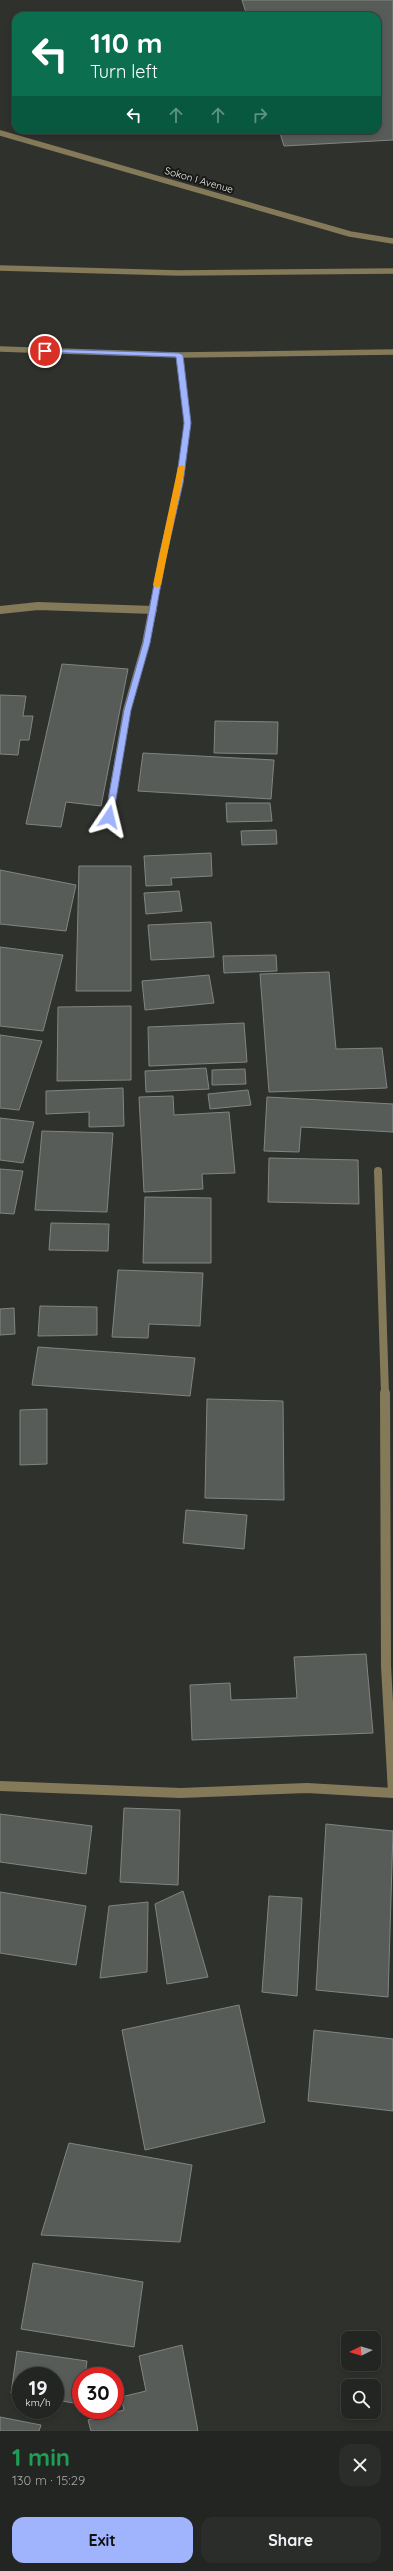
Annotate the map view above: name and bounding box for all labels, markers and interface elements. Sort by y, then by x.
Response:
text: 110 m [90,25,163,60]
icon: left [24,28,76,80]
text: Turn left [90,60,158,83]
icon: left [123,104,145,126]
icon: ahead [165,104,187,126]
icon: ahead [207,104,229,126]
icon: right [249,104,271,126]
street label: Sokon I Avenue [163,164,235,196]
pin [28,334,62,368]
icon: arrive [34,340,56,362]
position arrow [88,796,130,838]
north arrow [341,2331,381,2371]
map controls [341,2331,381,2419]
speed limit sign: 30 [72,2367,124,2419]
text: 19 [28,2375,48,2400]
button: search [341,2379,381,2419]
text: km/h [25,2396,51,2409]
text: 1 min [12,2442,70,2472]
button: close [339,2444,381,2486]
text: 130 m · 15:29 [12,2472,85,2488]
button: Exit [12,2517,193,2563]
button: Share [201,2517,381,2563]

